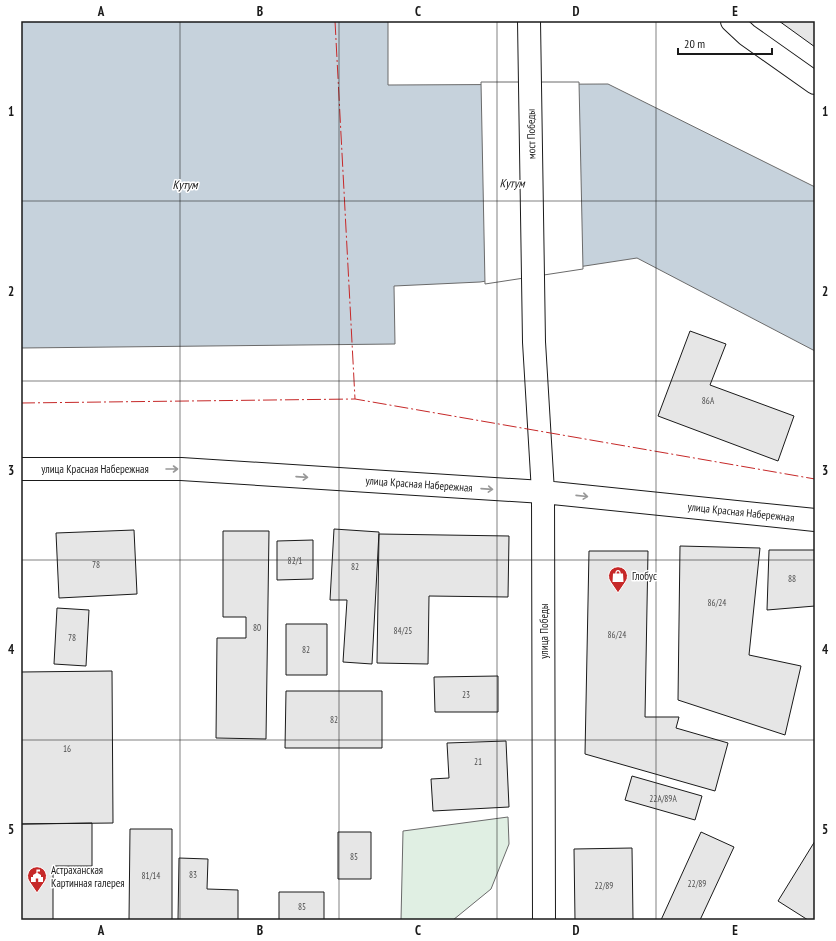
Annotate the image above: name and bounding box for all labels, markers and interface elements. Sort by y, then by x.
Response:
text: A [97,3,105,20]
text: B [257,3,263,20]
text: C [415,3,421,20]
text: D [573,3,580,20]
text: E [732,3,738,20]
scale bar [678,30,772,56]
text: 20 m [684,36,705,51]
text: 1 [8,103,14,120]
text: 1 [822,103,828,120]
street label: мост Победы [524,109,538,159]
water label: Кутум [499,175,526,191]
water label: Кутум [172,177,199,192]
text: 2 [8,283,14,300]
text: 2 [822,283,828,300]
house number: 86А [702,395,715,406]
text: 3 [8,462,14,479]
street label: улица Красная Набережная [41,462,149,476]
text: 3 [822,462,828,479]
one-way arrow [165,465,178,473]
one-way arrow [295,473,308,480]
street label: улица Красная Набережная [365,473,473,495]
one-way arrow [480,485,493,492]
one-way arrow [575,492,588,500]
street label: улица Красная Набережная [687,499,795,525]
house number: 82/1 [288,555,302,566]
house number: 78 [92,559,100,570]
house number: 82 [351,561,359,572]
shop icon: Глобус [607,565,629,593]
place label: Глобус [632,569,657,583]
house number: 88 [788,573,796,584]
house number: 86/24 [708,597,726,608]
street label: улица Победы [537,603,551,659]
house number: 80 [253,622,261,633]
house number: 84/25 [394,625,412,636]
house number: 86/24 [608,629,626,640]
house number: 78 [68,632,76,643]
text: 4 [8,641,15,658]
text: 4 [822,641,829,658]
house number: 82 [302,644,310,655]
house number: 23 [462,689,470,700]
house number: 82 [330,714,338,725]
house number: 16 [63,743,71,754]
house number: 21 [474,756,482,767]
house number: 22А/89А [649,793,677,804]
text: 5 [8,821,14,838]
text: 5 [822,821,828,838]
house number: 85 [350,851,358,862]
place label: Астраханская Картинная галерея [51,863,125,890]
public building icon: Астраханская Картинная галерея [26,865,48,893]
house number: 83 [189,869,197,880]
house number: 81/14 [142,870,160,881]
house number: 22/89 [688,878,706,889]
house number: 22/89 [595,880,613,891]
house number: 85 [298,901,306,912]
text: A [97,922,105,939]
text: B [257,922,263,939]
text: C [415,922,421,939]
text: D [573,922,580,939]
text: E [732,922,738,939]

